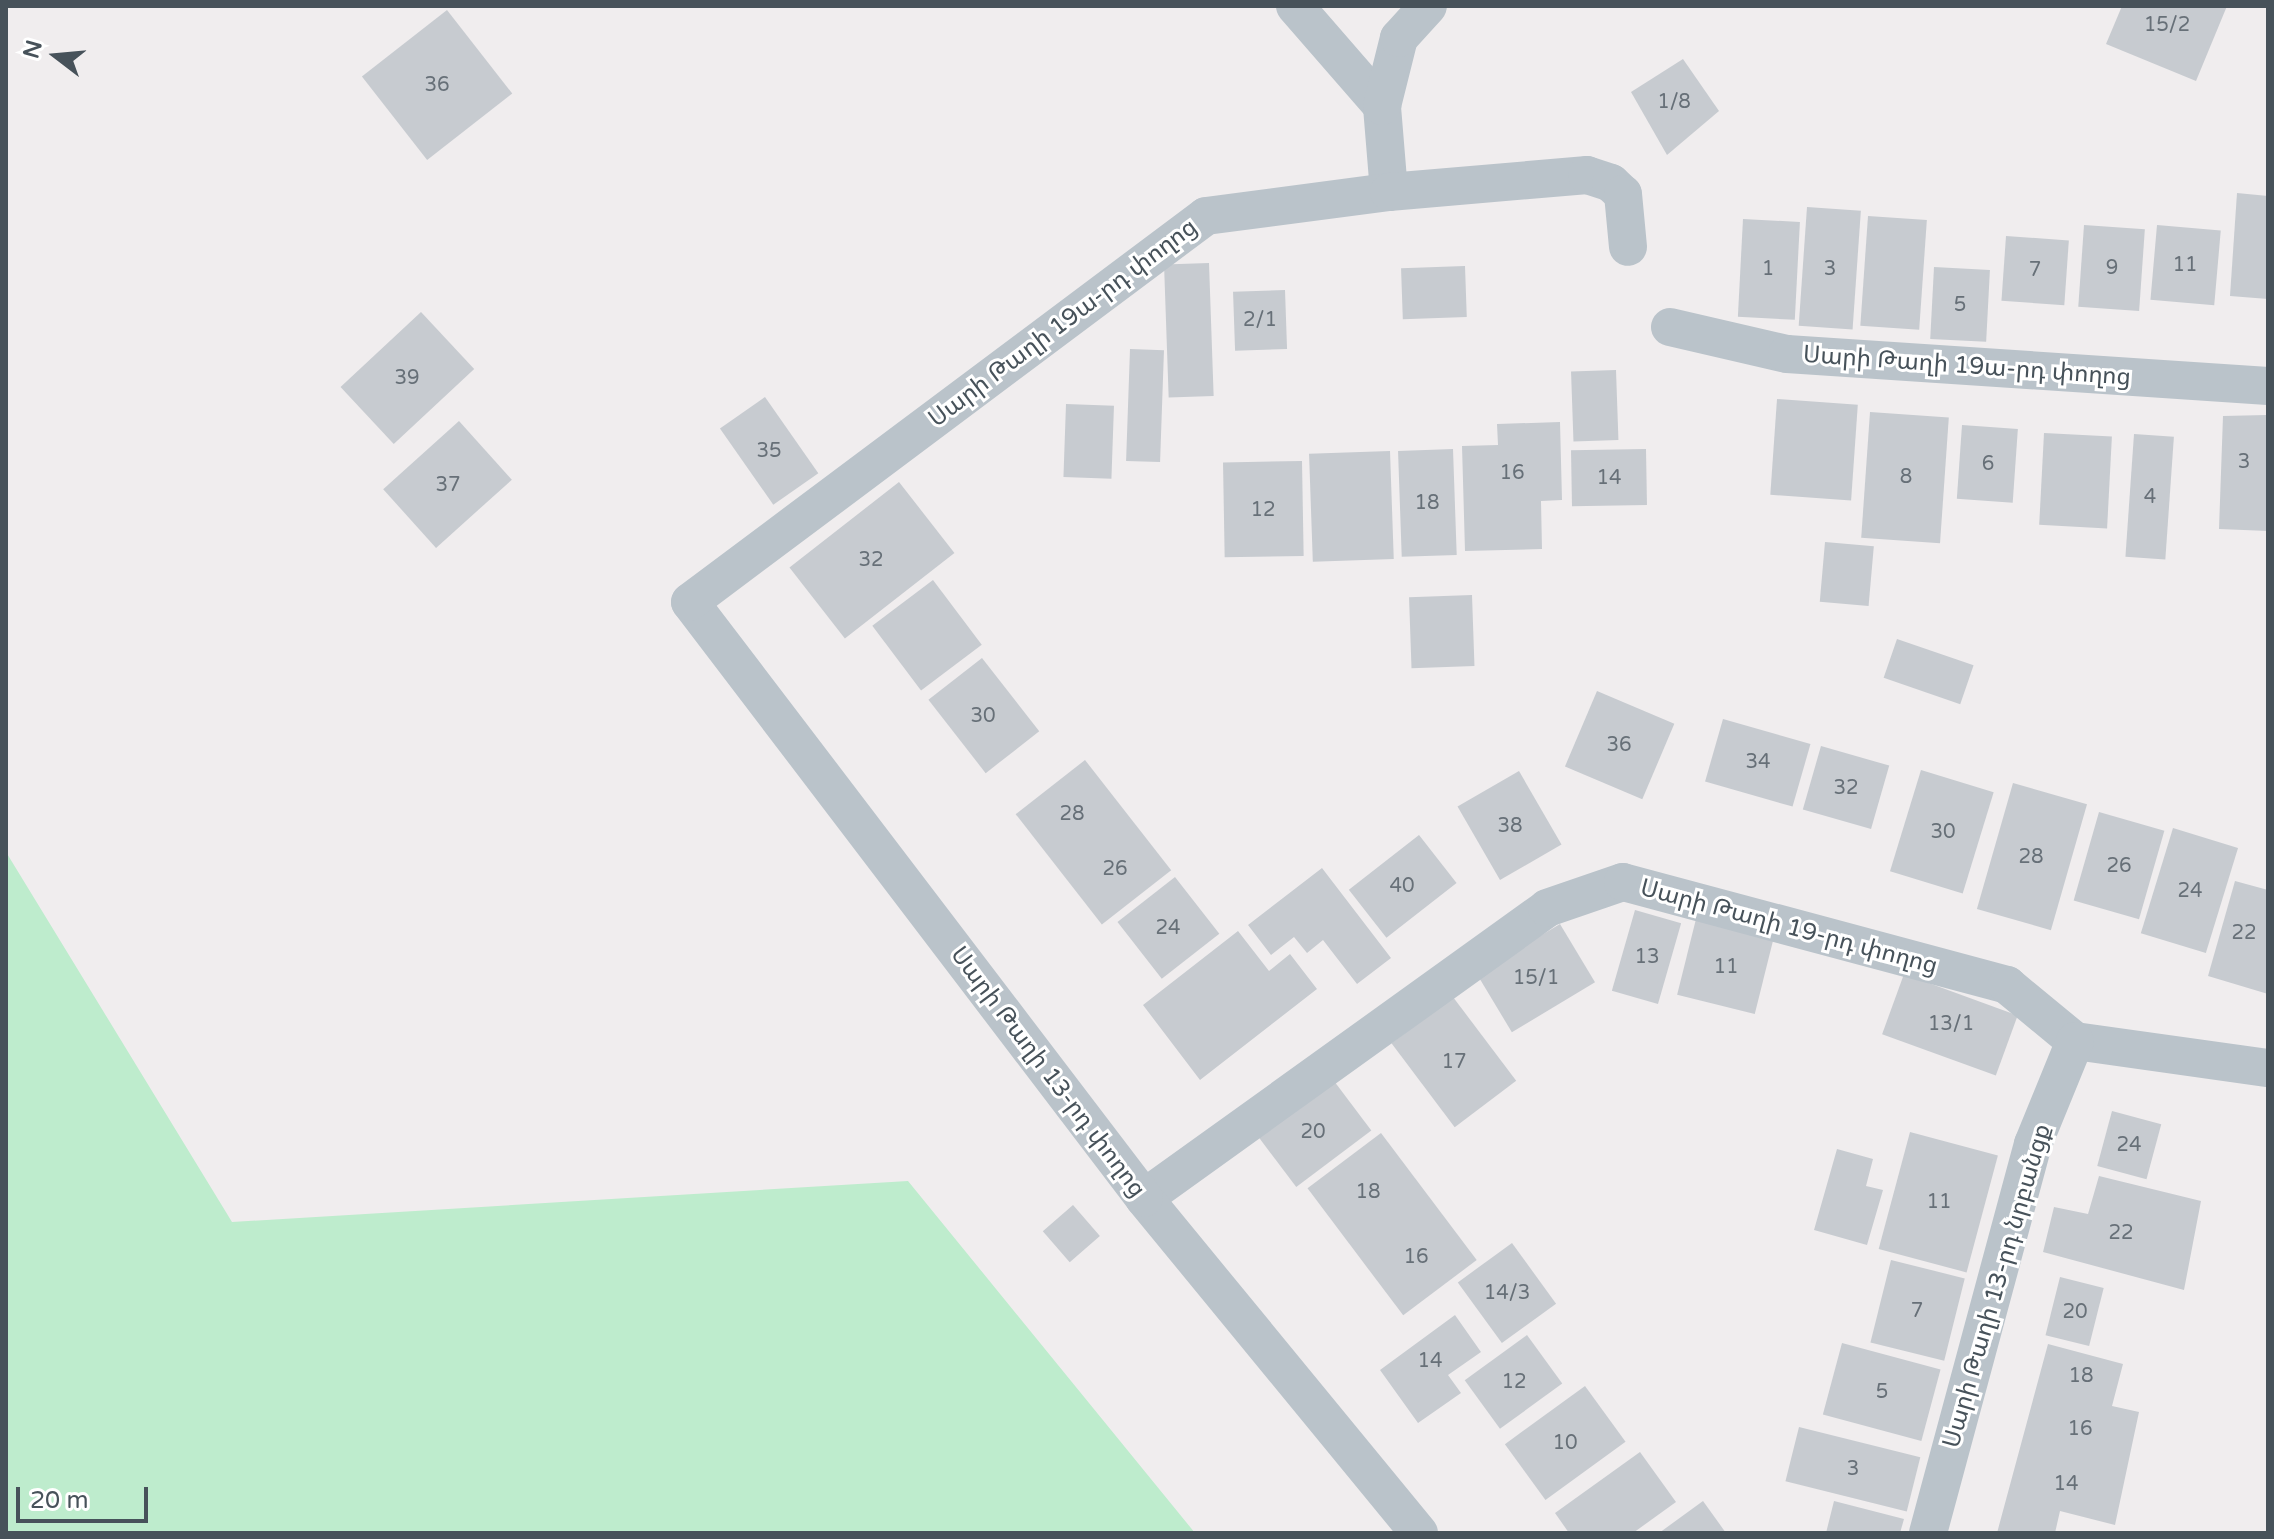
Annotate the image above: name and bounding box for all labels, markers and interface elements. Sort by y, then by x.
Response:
house number: 15/2 [2144,13,2190,37]
north arrow [16,16,96,96]
text: N [18,37,48,61]
house number: 36 [424,73,450,97]
house number: 1/8 [1657,90,1691,114]
street label: Սարի Թաղի 19ա-րդ փողոց [923,213,1203,433]
house number: 11 [2172,253,2198,277]
house number: 9 [2106,256,2118,280]
house number: 1 [1762,257,1774,281]
house number: 3 [1824,257,1836,281]
house number: 7 [2029,258,2041,282]
house number: 5 [1954,293,1966,317]
house number: 2/1 [1243,308,1277,332]
street label: Սարի Թաղի 19ա-րդ փողոց [1802,340,2132,392]
house number: 39 [394,366,420,390]
house number: 35 [756,439,782,463]
house number: 3 [2238,450,2250,474]
house number: 6 [1982,452,1994,476]
house number: 16 [1499,461,1525,485]
house number: 8 [1900,465,1912,489]
house number: 14 [1596,466,1622,490]
house number: 37 [435,473,461,497]
house number: 4 [2144,485,2156,509]
house number: 18 [1414,491,1440,515]
house number: 12 [1250,498,1276,522]
house number: 32 [858,548,884,572]
house number: 30 [970,704,996,728]
house number: 36 [1606,733,1632,757]
house number: 34 [1745,750,1771,774]
house number: 32 [1833,776,1859,800]
house number: 28 [1059,802,1085,826]
house number: 38 [1497,814,1523,838]
house number: 30 [1930,820,1956,844]
house number: 28 [2018,845,2044,869]
house number: 26 [2106,854,2132,878]
house number: 26 [1102,857,1128,881]
street label: Սարի Թաղի 19-րդ փողոց [1637,873,1941,981]
house number: 40 [1389,874,1415,898]
house number: 24 [2177,879,2203,903]
house number: 24 [1155,916,1181,940]
house number: 22 [2231,921,2257,945]
street label: Սարի Թաղի 13-րդ փողոց [944,941,1152,1203]
house number: 13 [1634,945,1660,969]
house number: 11 [1713,955,1739,979]
house number: 15/1 [1513,966,1559,990]
house number: 13/1 [1928,1012,1974,1036]
house number: 17 [1441,1050,1467,1074]
house number: 20 [1300,1120,1326,1144]
street label: Սարի Թաղի 13-րդ նրբանցք [1937,1121,2057,1451]
house number: 24 [2116,1133,2142,1157]
house number: 18 [1355,1180,1381,1204]
house number: 11 [1926,1190,1952,1214]
house number: 22 [2108,1221,2134,1245]
house number: 16 [1403,1245,1429,1269]
house number: 14/3 [1484,1281,1530,1305]
house number: 7 [1911,1299,1923,1323]
house number: 20 [2062,1300,2088,1324]
house number: 14 [1417,1349,1443,1373]
house number: 18 [2068,1364,2094,1388]
house number: 12 [1501,1370,1527,1394]
house number: 5 [1876,1380,1888,1404]
house number: 16 [2067,1417,2093,1441]
house number: 10 [1552,1431,1578,1455]
house number: 3 [1847,1457,1859,1481]
scale bar [20,1471,152,1521]
house number: 14 [2053,1472,2079,1496]
text: 20 m [30,1486,88,1515]

